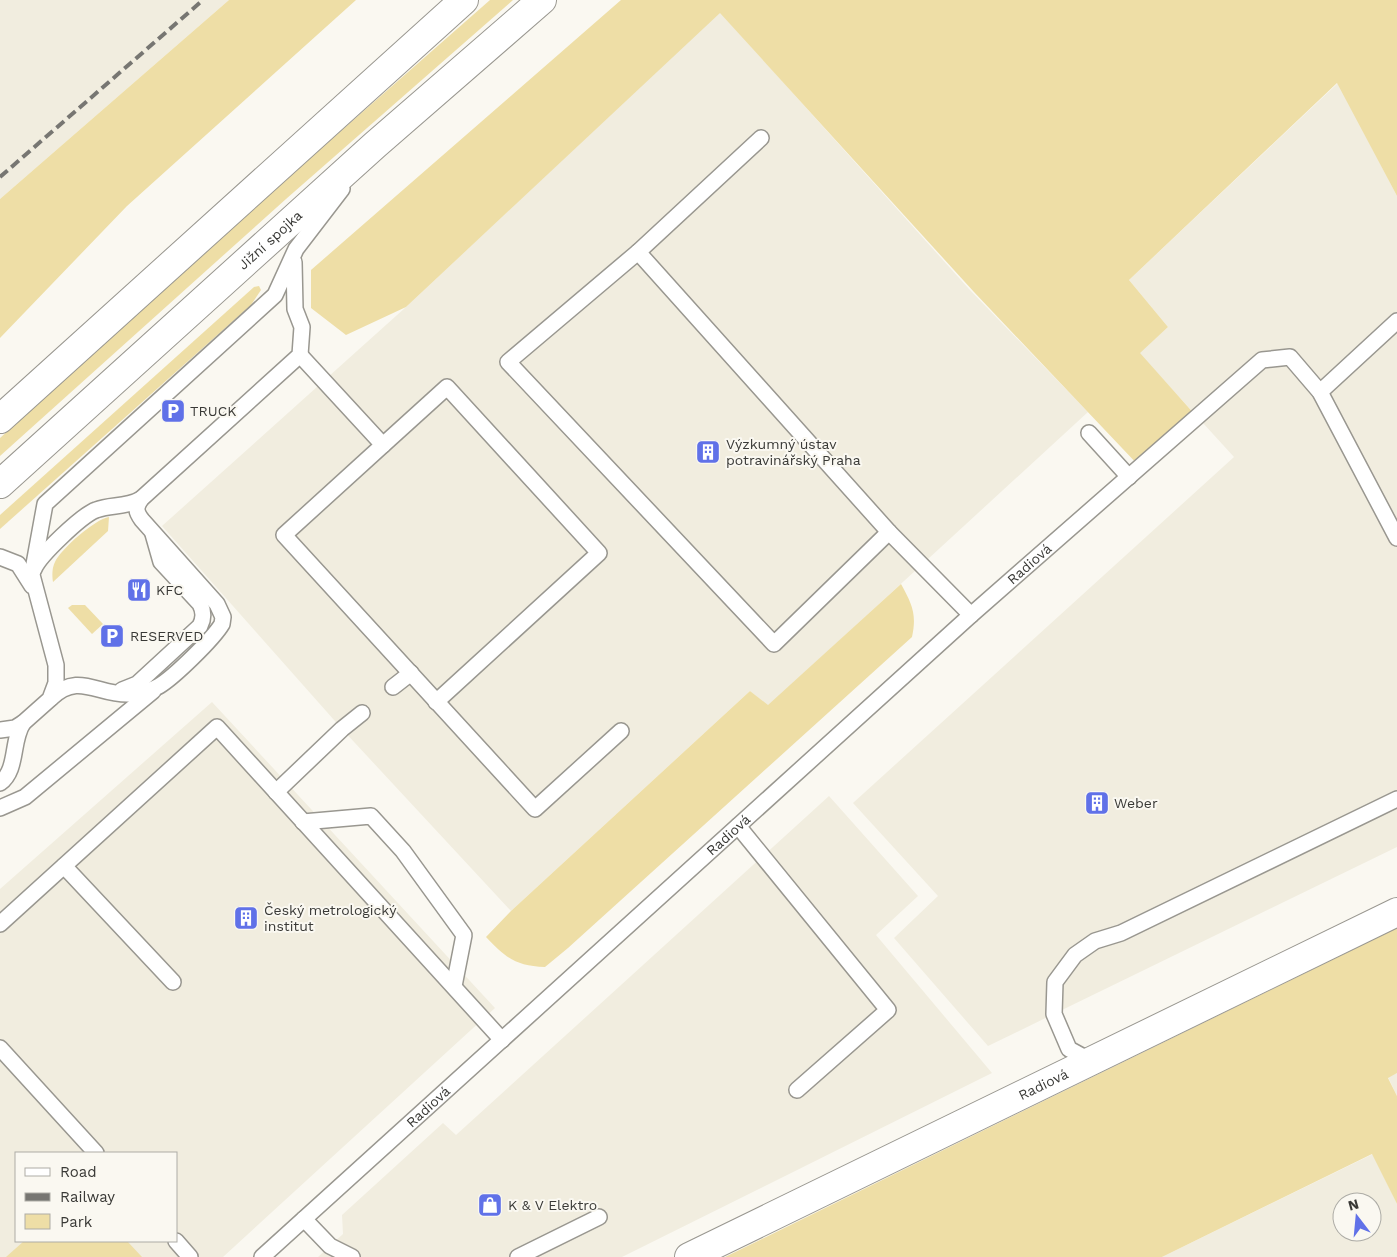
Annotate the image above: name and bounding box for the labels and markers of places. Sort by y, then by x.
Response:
parking icon: TRUCK [160,398,186,424]
place label: TRUCK [190,403,236,419]
place label: Výzkumný ústav potravinářský Praha [726,436,861,468]
building icon: Výzkumný ústav potravinářský Praha [695,439,721,465]
restaurant icon: KFC [126,577,152,603]
place label: KFC [156,582,183,598]
parking icon: RESERVED [99,623,125,649]
place label: RESERVED [130,628,203,644]
building icon: Weber [1084,790,1110,816]
place label: Weber [1114,795,1158,811]
place label: Český metrologický institut [264,902,397,934]
building icon: Český metrologický institut [233,905,259,931]
shop icon: K & V Elektro [477,1192,503,1218]
place label: K & V Elektro [508,1197,597,1213]

